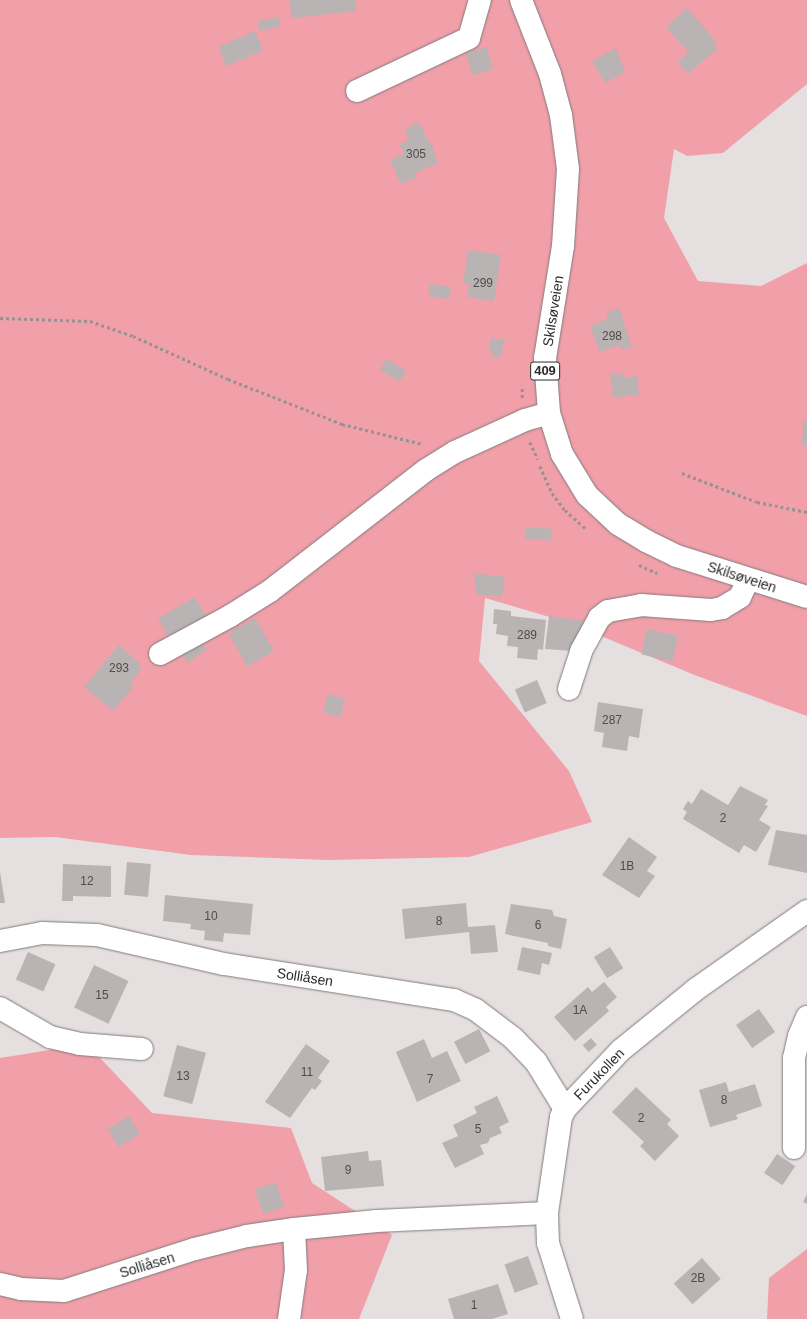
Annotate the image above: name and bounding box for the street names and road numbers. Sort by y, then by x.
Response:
street label: Skilsøveien [539,274,567,348]
road number: 409 [530,360,560,382]
street label: Skilsøveien [705,558,779,596]
street label: Solliåsen [276,964,334,990]
street label: Furukollen [570,1045,628,1103]
street label: Solliåsen [117,1249,177,1281]

